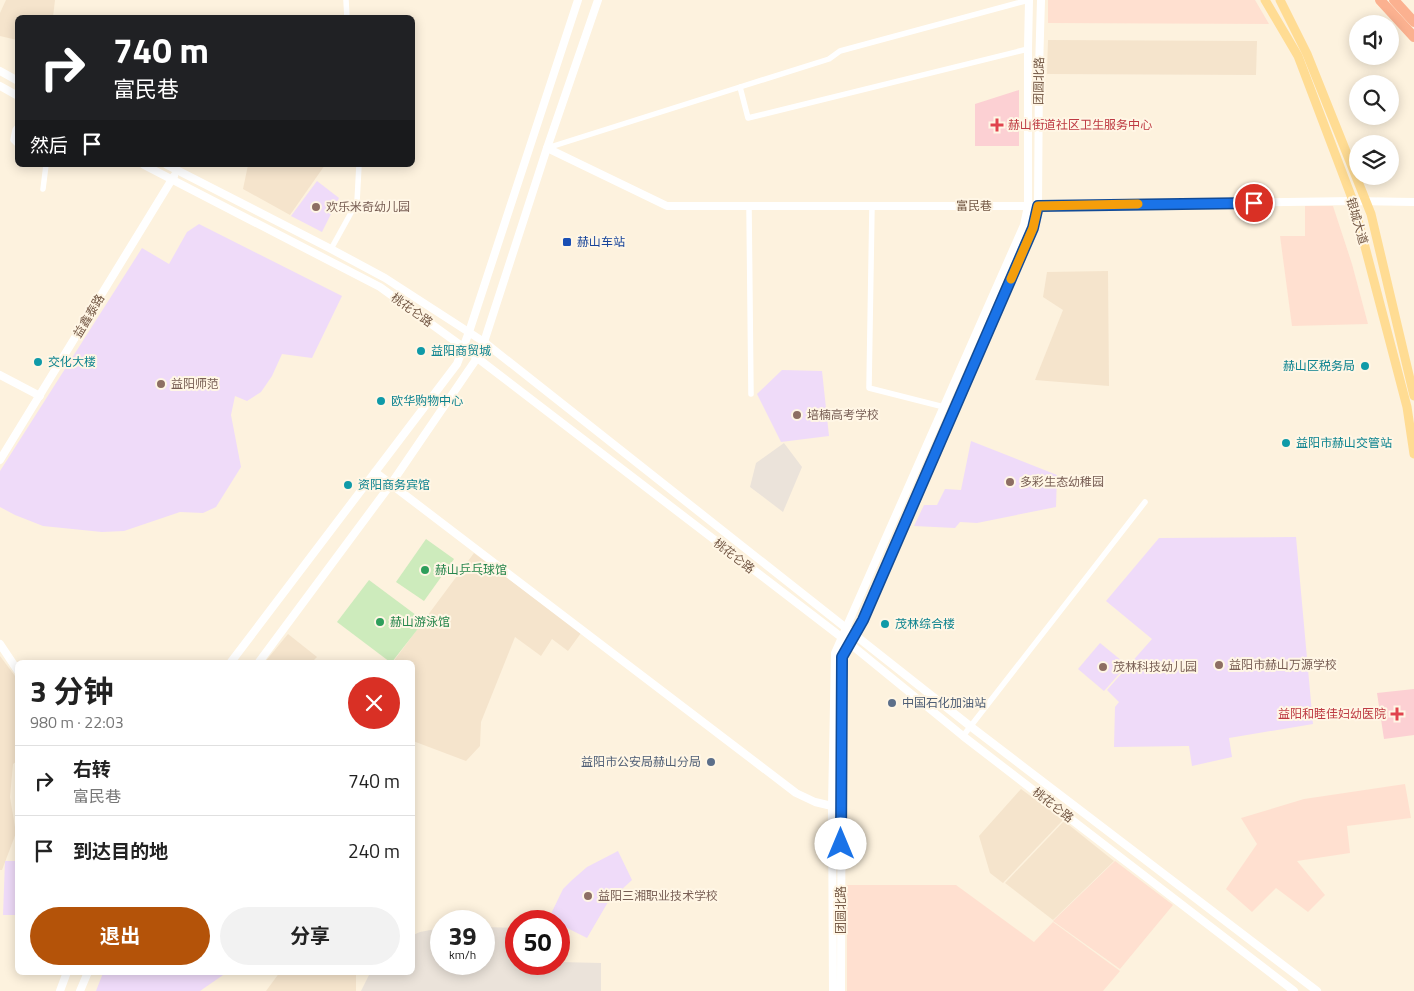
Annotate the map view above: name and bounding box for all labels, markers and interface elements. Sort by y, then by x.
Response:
map controls [1349,15,1399,185]
button: sound [1349,15,1399,65]
text: 740 m [113,23,209,77]
icon: right [30,35,95,100]
street label: 团圆北路 [1029,57,1048,105]
text: 富民巷 [113,72,179,106]
button: search [1349,75,1399,125]
place label: 赫山街道社区卫生服务中心 [1008,115,1152,134]
marker: 赫山街道社区卫生服务中心 [990,118,1004,132]
text: 然后 [30,130,68,159]
icon: arrive [78,130,106,158]
button: layers [1349,135,1399,185]
pin [1233,182,1275,224]
icon: arrive [1240,189,1268,217]
street label: 银城大道 [1342,195,1373,247]
street label: 富民巷 [956,196,992,215]
place label: 欢乐米奇幼儿园 [326,197,410,216]
marker: 欢乐米奇幼儿园 [310,201,322,213]
place label: 赫山车站 [577,232,625,251]
marker: 赫山车站 [561,236,573,248]
street label: 桃花仑路 [387,288,437,331]
street label: 益鑫泰路 [68,290,109,341]
place label: 益阳商贸城 [431,341,491,360]
marker: 益阳商贸城 [415,345,427,357]
place label: 交化大楼 [48,352,96,371]
marker: 交化大楼 [32,356,44,368]
place label: 赫山区税务局 [1283,356,1355,375]
marker: 赫山区税务局 [1359,360,1371,372]
place label: 益阳师范 [171,374,219,393]
marker: 益阳师范 [155,378,167,390]
place label: 欧华购物中心 [391,391,463,410]
marker: 欧华购物中心 [375,395,387,407]
place label: 培楠高考学校 [807,405,879,424]
marker: 培楠高考学校 [791,409,803,421]
place label: 益阳市赫山交管站 [1296,433,1392,452]
marker: 益阳市赫山交管站 [1280,437,1292,449]
place label: 多彩生态幼稚园 [1020,472,1104,491]
place label: 资阳商务宾馆 [358,475,430,494]
marker: 多彩生态幼稚园 [1004,476,1016,488]
marker: 资阳商务宾馆 [342,479,354,491]
street label: 桃花仑路 [710,533,759,578]
place label: 赫山乒乓球馆 [435,560,507,579]
marker: 赫山乒乓球馆 [419,564,431,576]
place label: 赫山游泳馆 [390,612,450,631]
place label: 茂林综合楼 [895,614,955,633]
marker: 赫山游泳馆 [374,616,386,628]
marker: 茂林综合楼 [879,618,891,630]
place label: 益阳市赫山万源学校 [1229,655,1337,674]
place label: 茂林科技幼儿园 [1113,657,1197,676]
marker: 益阳市赫山万源学校 [1213,659,1225,671]
marker: 茂林科技幼儿园 [1097,661,1109,673]
text: 3 分钟 [30,668,113,714]
button: close [348,677,400,729]
place label: 中国石化加油站 [902,693,986,712]
marker: 中国石化加油站 [886,697,898,709]
place label: 益阳和睦佳妇幼医院 [1278,704,1386,723]
marker: 益阳和睦佳妇幼医院 [1390,707,1404,721]
text: 980 m · 22:03 [30,710,124,734]
place label: 益阳市公安局赫山分局 [581,752,701,771]
text: 右转 [73,754,111,783]
marker: 益阳市公安局赫山分局 [705,756,717,768]
text: 740 m [348,766,400,795]
icon: right [30,767,58,795]
street label: 桃花仑路 [1029,782,1078,827]
text: 富民巷 [73,784,121,808]
position arrow [814,817,866,869]
text: 到达目的地 [73,836,168,865]
text: 240 m [348,836,400,865]
icon: arrive [30,837,58,865]
place label: 益阳三湘职业技术学校 [598,886,718,905]
street label: 团圆北路 [831,886,850,934]
marker: 益阳三湘职业技术学校 [582,890,594,902]
button: 退出 [30,907,210,965]
button: 分享 [220,907,400,965]
speed limit sign: 50 [505,910,570,975]
text: 39 [448,917,477,955]
text: km/h [449,945,476,964]

